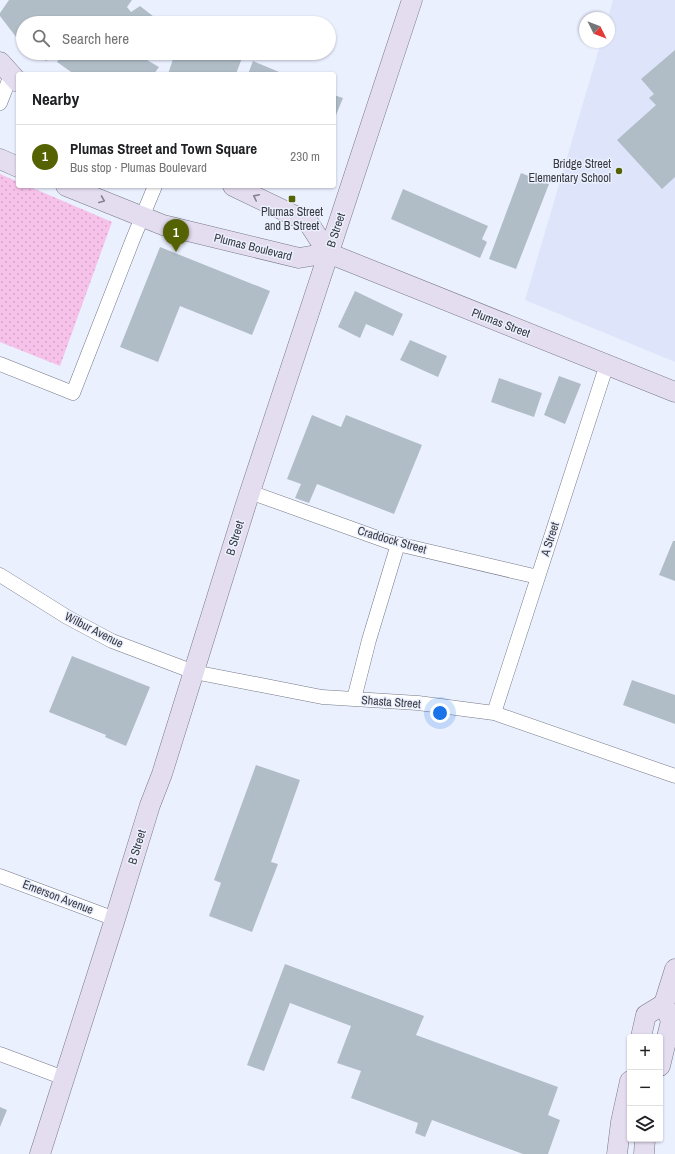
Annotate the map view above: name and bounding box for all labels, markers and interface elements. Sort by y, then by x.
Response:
north arrow [579,12,615,48]
search box [16,16,336,60]
icon: search [30,27,52,49]
text: Search here [62,28,129,49]
text: Nearby [32,87,79,110]
text: Plumas Street and Town Square [70,138,257,159]
text: 1 [42,148,48,165]
text: 230 m [290,148,320,165]
place label: Bridge Street Elementary School [528,156,611,186]
text: Bus stop · Plumas Boulevard [70,159,207,176]
marker: Bridge Street Elementary School [614,166,624,176]
one-way arrow [253,194,260,202]
marker: Plumas Street and B Street [287,194,297,204]
one-way arrow [99,196,106,204]
place label: Plumas Street and B Street [261,204,323,234]
street label: B Street [323,210,349,249]
pin: 1 [163,219,189,252]
street label: Plumas Boulevard [212,230,294,264]
street label: Plumas Street [469,304,533,342]
street label: B Street [222,518,248,557]
street label: A Street [537,520,563,559]
street label: Craddock Street [356,523,429,558]
street label: Wilbur Avenue [62,608,126,652]
street label: Shasta Street [361,692,422,712]
your location [430,703,450,723]
street label: B Street [124,827,150,866]
street label: Emerson Avenue [20,876,96,918]
map controls [627,1034,663,1142]
button: + [627,1034,663,1070]
button: − [627,1070,663,1106]
button: layers [627,1106,663,1142]

